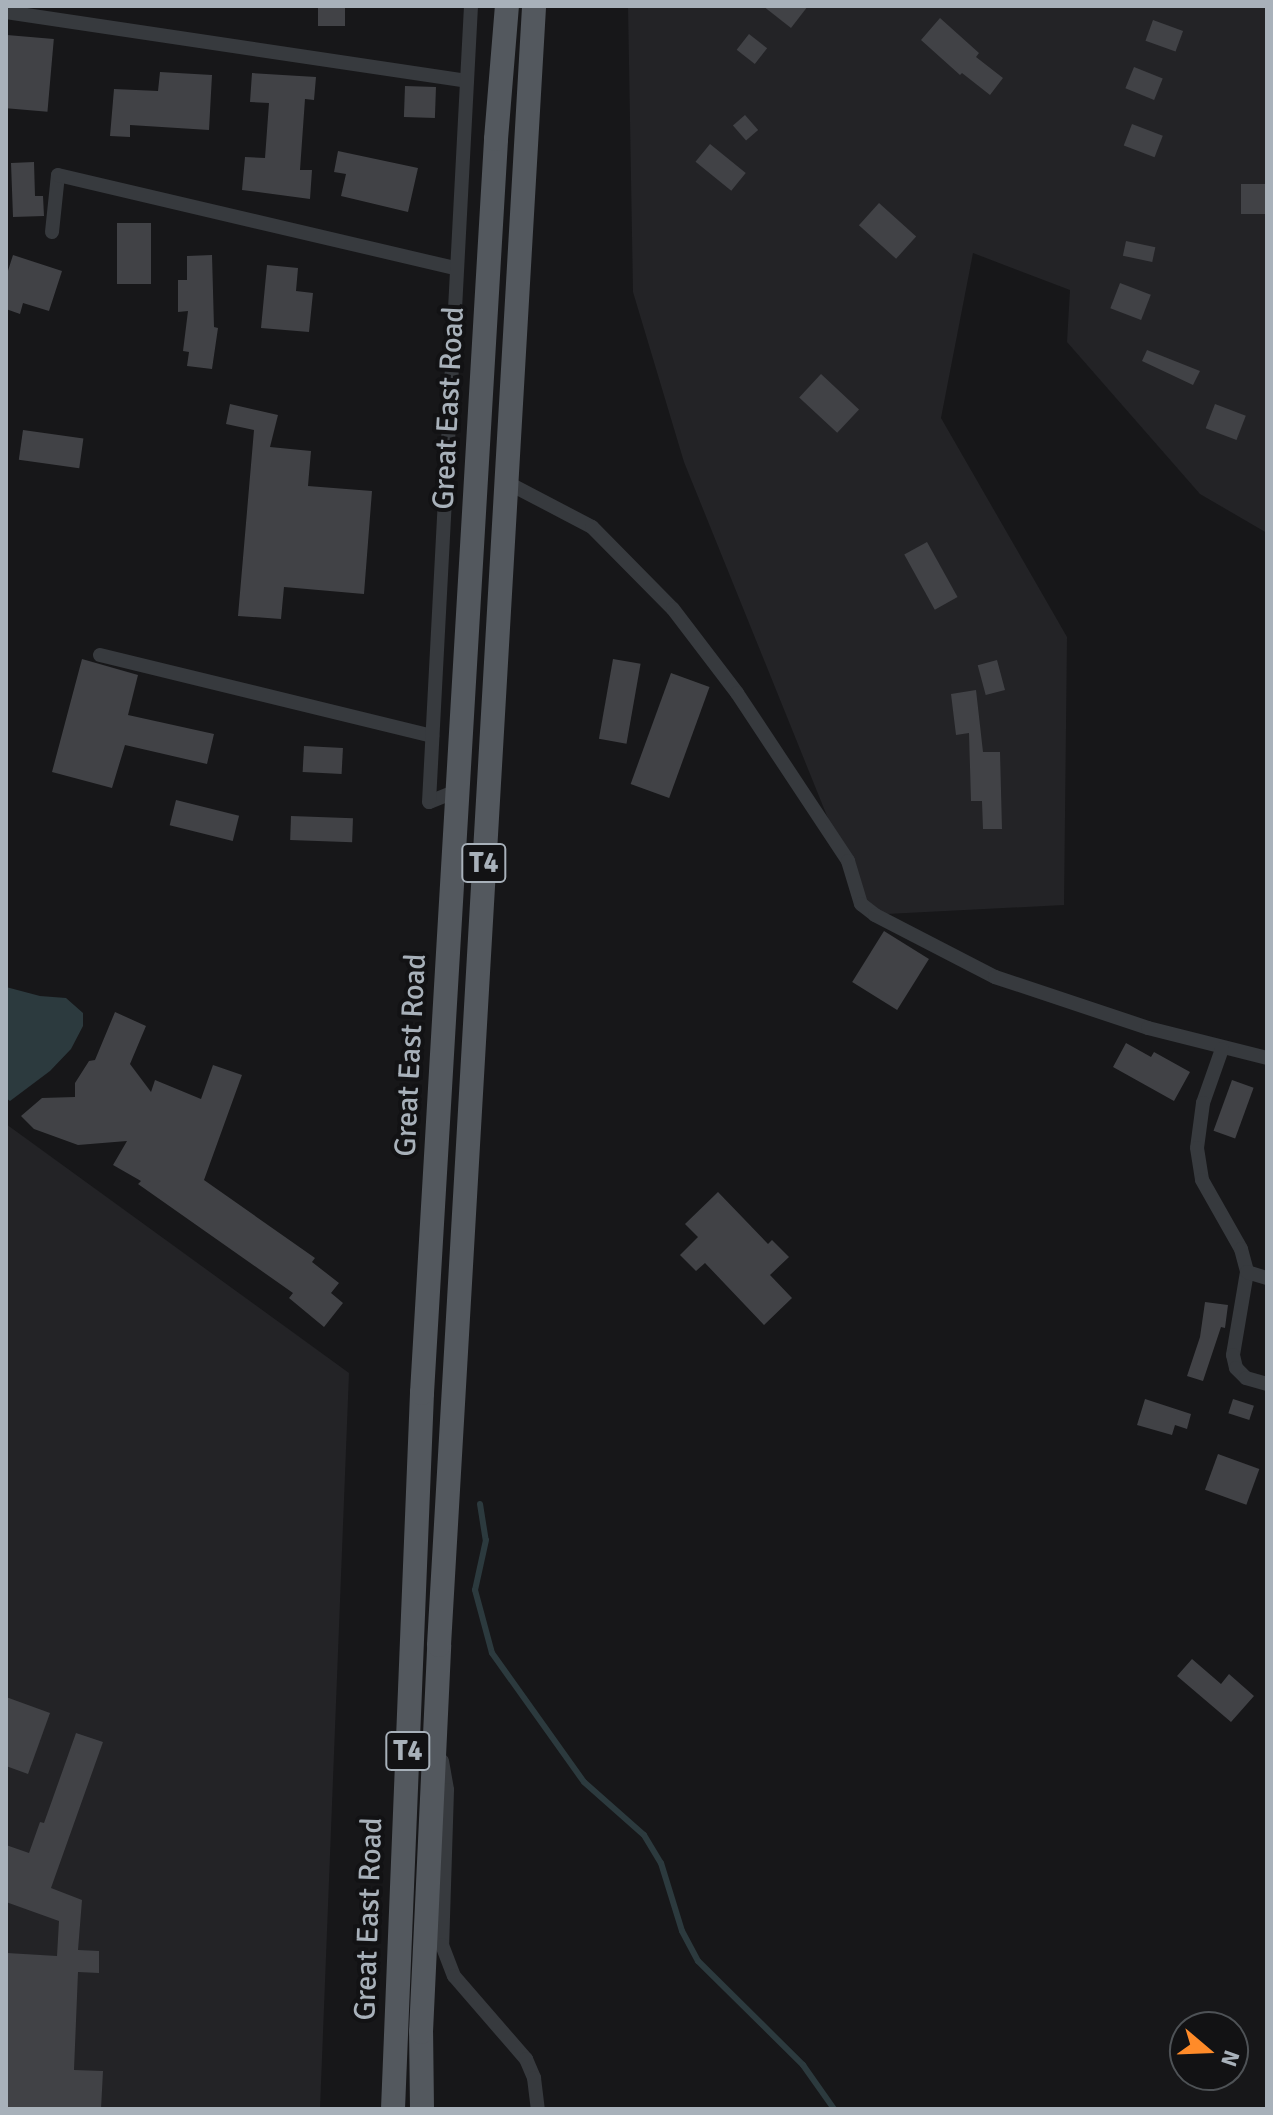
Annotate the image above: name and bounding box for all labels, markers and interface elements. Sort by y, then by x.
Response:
street label: Great East Road [426,306,472,510]
road number: T4 [460,839,508,887]
street label: Great East Road [388,953,434,1157]
road number: T4 [384,1727,432,1775]
street label: Great East Road [347,1817,391,2021]
north arrow [1169,2011,1249,2091]
text: N [1215,2047,1246,2070]

